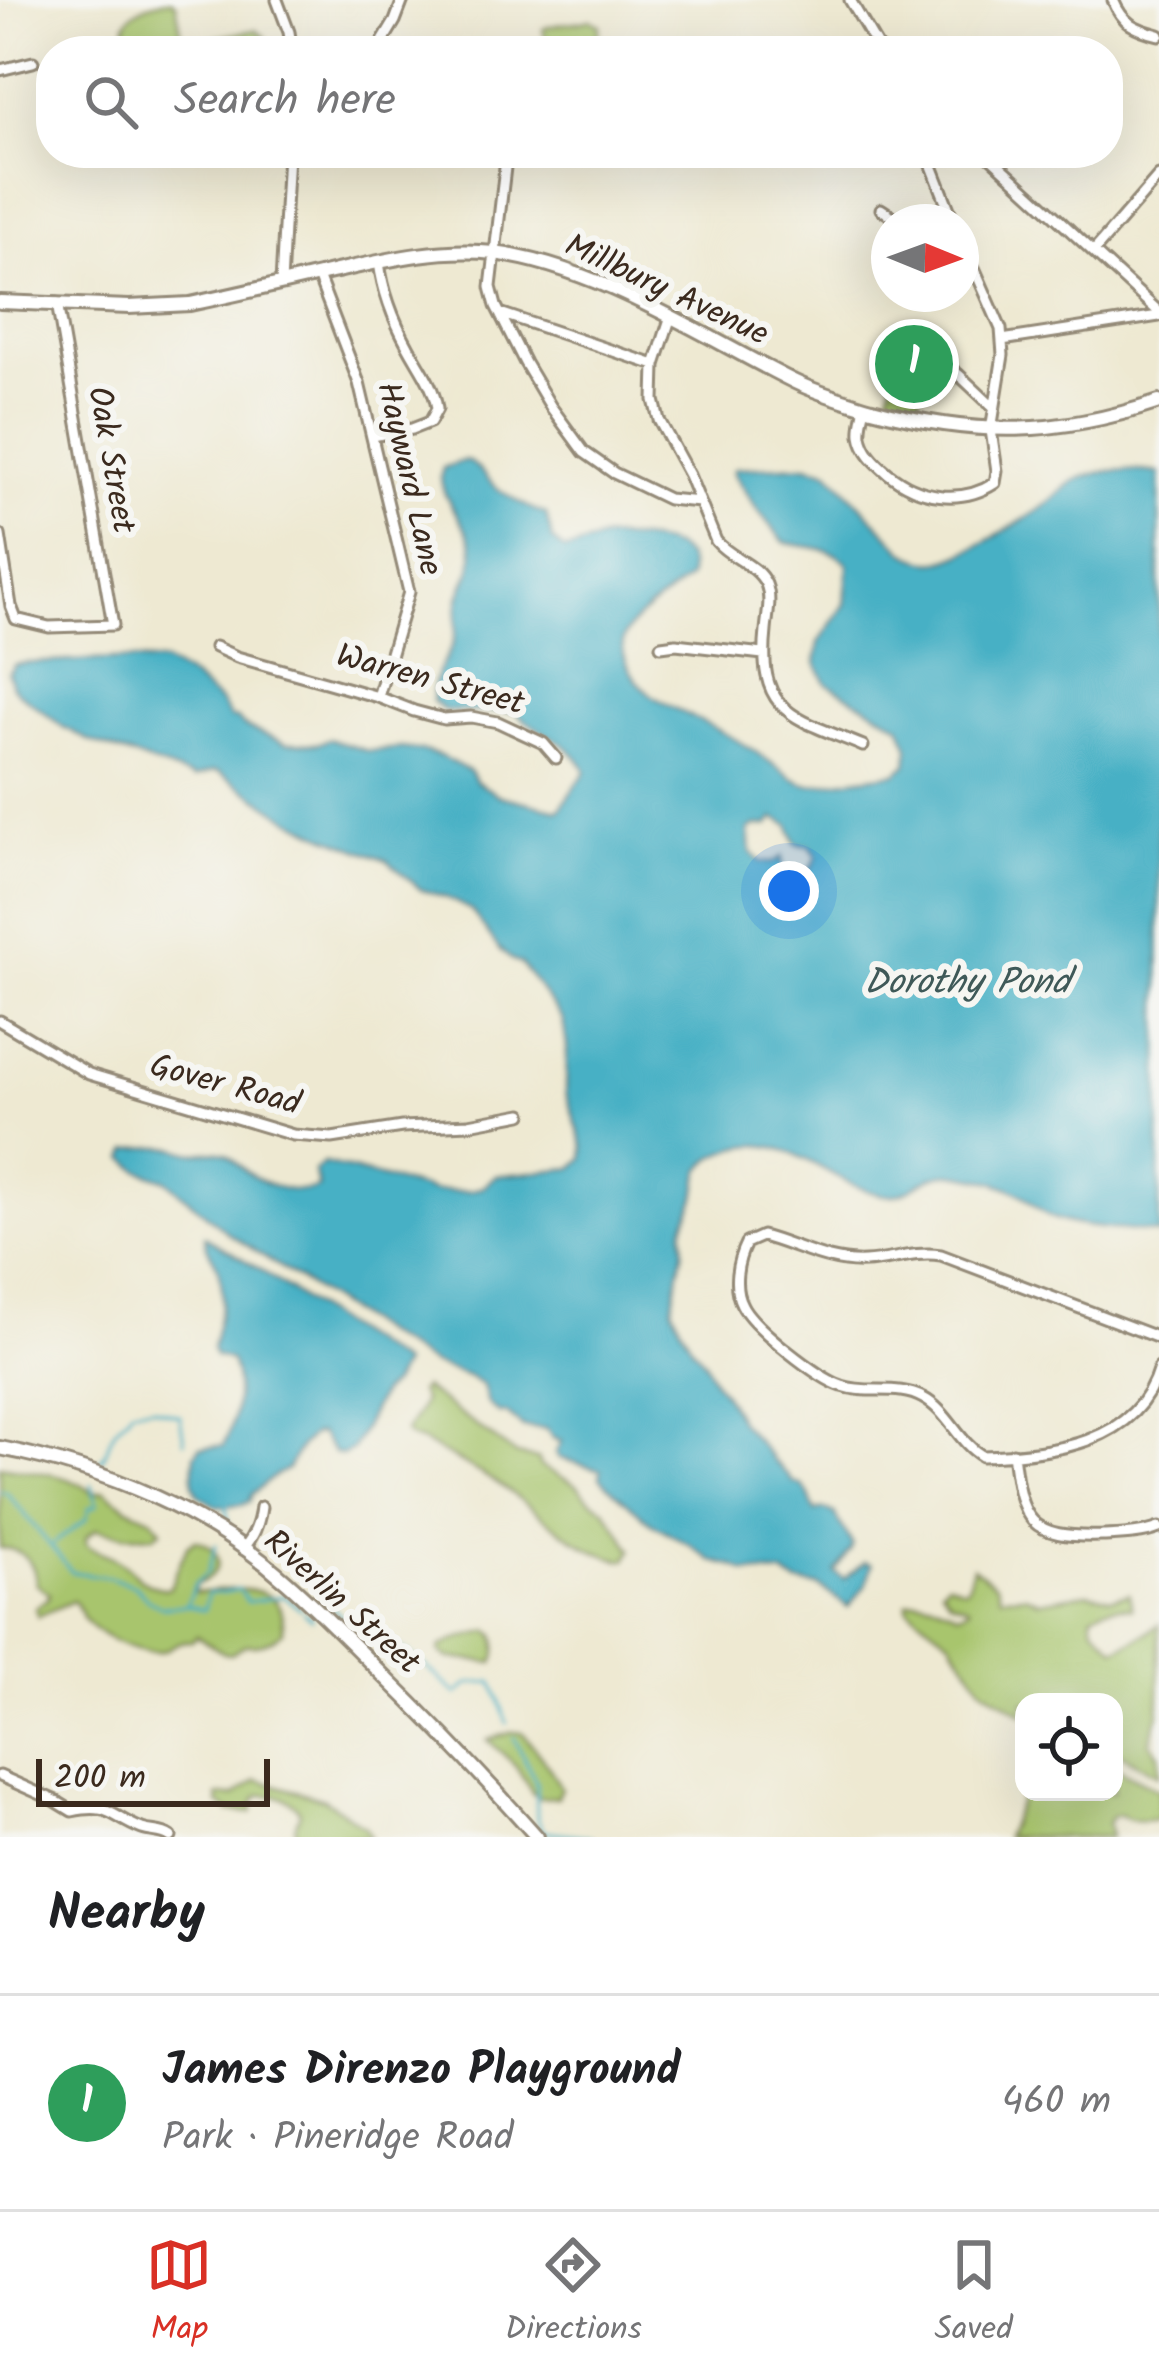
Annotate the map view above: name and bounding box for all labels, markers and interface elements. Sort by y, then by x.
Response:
search box [36,36,1123,168]
text: Search here [174,66,396,138]
icon: search [78,69,144,135]
north arrow [871,204,979,312]
street label: Millbury Avenue [555,220,777,362]
pin: 1 [875,319,953,409]
street label: Hayward Lane [360,377,456,581]
street label: Oak Street [71,382,149,539]
street label: Warren Street [330,630,531,732]
your location [759,861,819,921]
water label: Dorothy Pond [864,955,1078,1012]
street label: Gover Road [144,1040,308,1132]
street label: Riverlin Street [250,1517,433,1690]
map controls [1015,1693,1123,1801]
button: locate [1015,1693,1123,1801]
scale bar [36,1753,270,1806]
text: 200 m [54,1753,146,1806]
text: Nearby [48,1875,205,1956]
text: James Direnzo Playground [162,2036,681,2108]
text: 1 [81,2072,93,2134]
text: 460 m [1002,2072,1111,2134]
text: Park · Pineridge Road [162,2108,514,2170]
tab: Map [146,2232,212,2357]
tab: Directions [505,2232,642,2357]
tab: Saved [934,2232,1013,2357]

